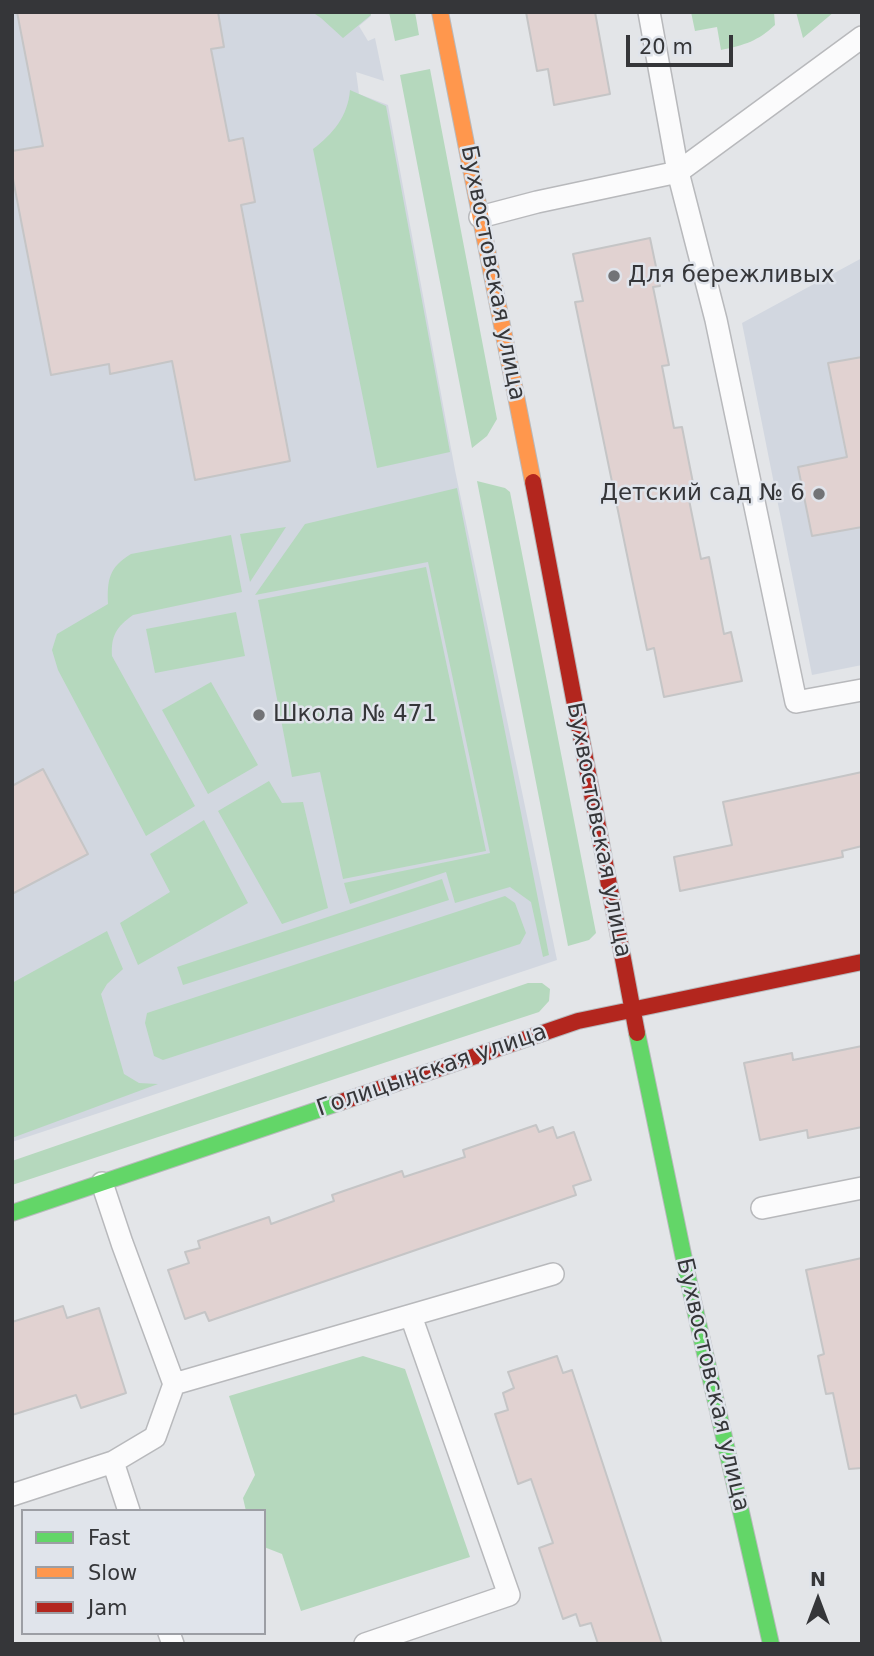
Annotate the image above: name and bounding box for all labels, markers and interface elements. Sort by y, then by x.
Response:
scale bar [629,21,736,65]
text: 20 m [639,35,693,59]
street label: Бухвостовская улица [454,143,530,403]
place label: Для бережливых [628,262,835,290]
marker: Для бережливых [606,268,622,284]
place label: Детский сад № 6 [600,480,805,508]
marker: Детский сад № 6 [811,486,827,502]
street label: Бухвостовская улица [560,700,636,960]
place label: Школа № 471 [273,701,437,729]
marker: Школа № 471 [251,707,267,723]
street label: Голицынская улица [313,1019,551,1123]
street label: Бухвостовская улица [669,1256,755,1514]
legend [21,1509,266,1635]
text: Fast [88,1526,130,1550]
text: Slow [88,1561,137,1585]
north arrow [783,1565,853,1635]
text: N [810,1568,826,1590]
text: Jam [88,1596,128,1620]

